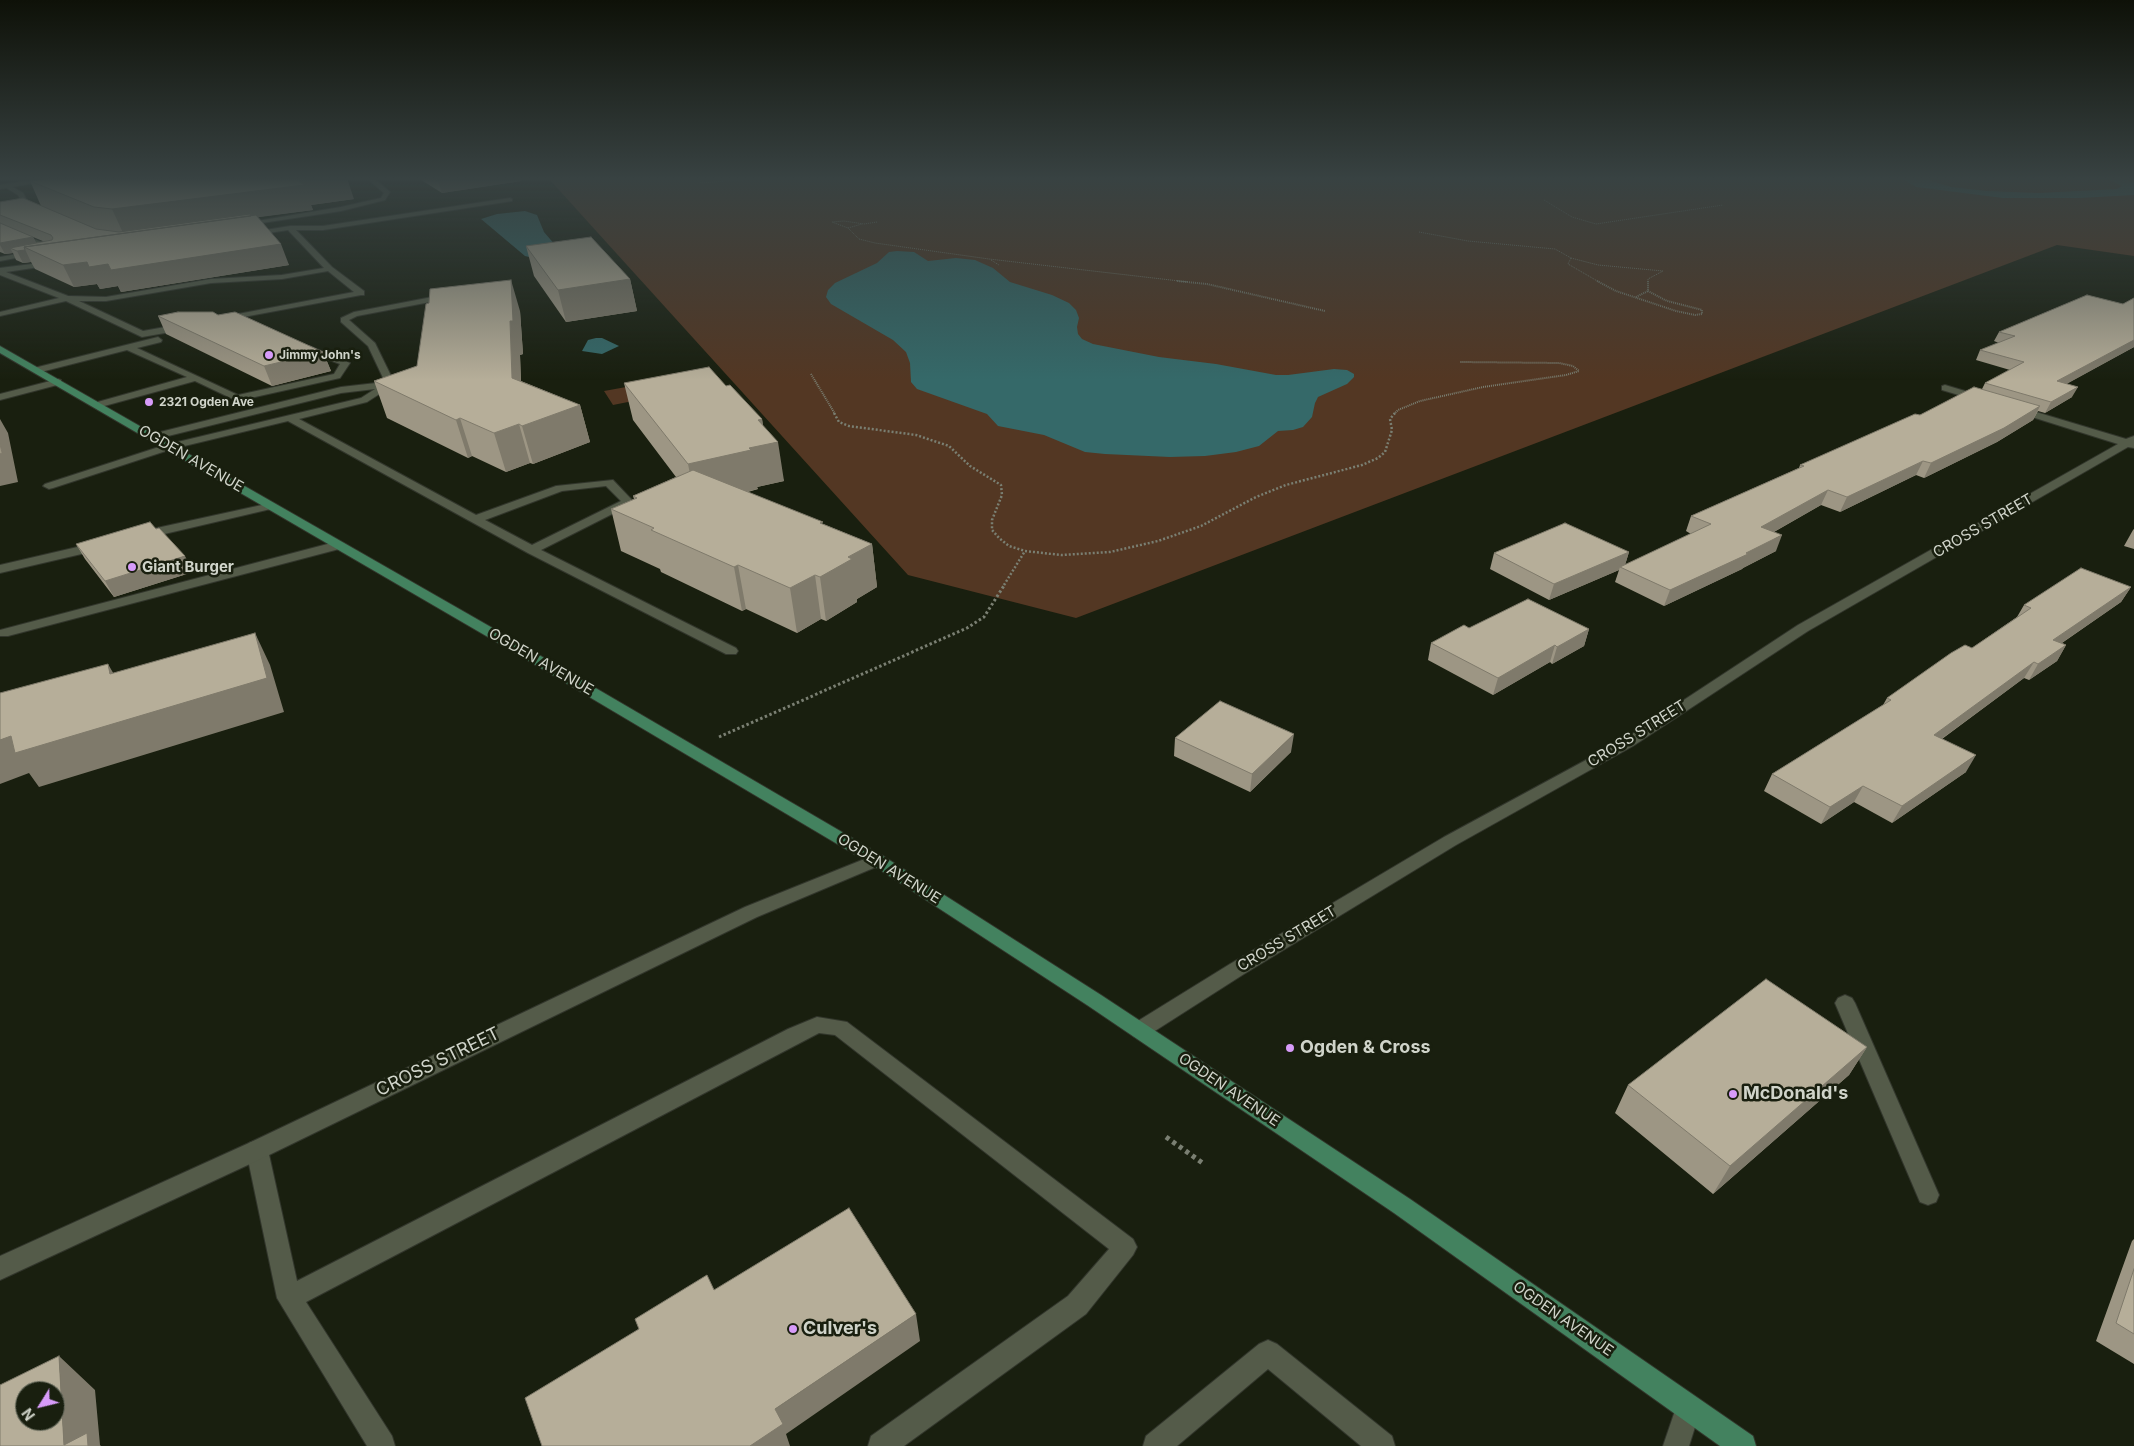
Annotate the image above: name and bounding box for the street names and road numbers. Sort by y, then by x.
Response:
street label: OGDEN AVENUE [135,422,247,496]
street label: CROSS STREET [1930,490,2036,562]
street label: OGDEN AVENUE [485,625,597,699]
street label: CROSS STREET [1585,697,1689,771]
street label: OGDEN AVENUE [834,830,944,908]
street label: CROSS STREET [1234,902,1340,976]
street label: CROSS STREET [373,1023,503,1101]
street label: OGDEN AVENUE [1175,1049,1283,1131]
street label: OGDEN AVENUE [1509,1278,1617,1360]

